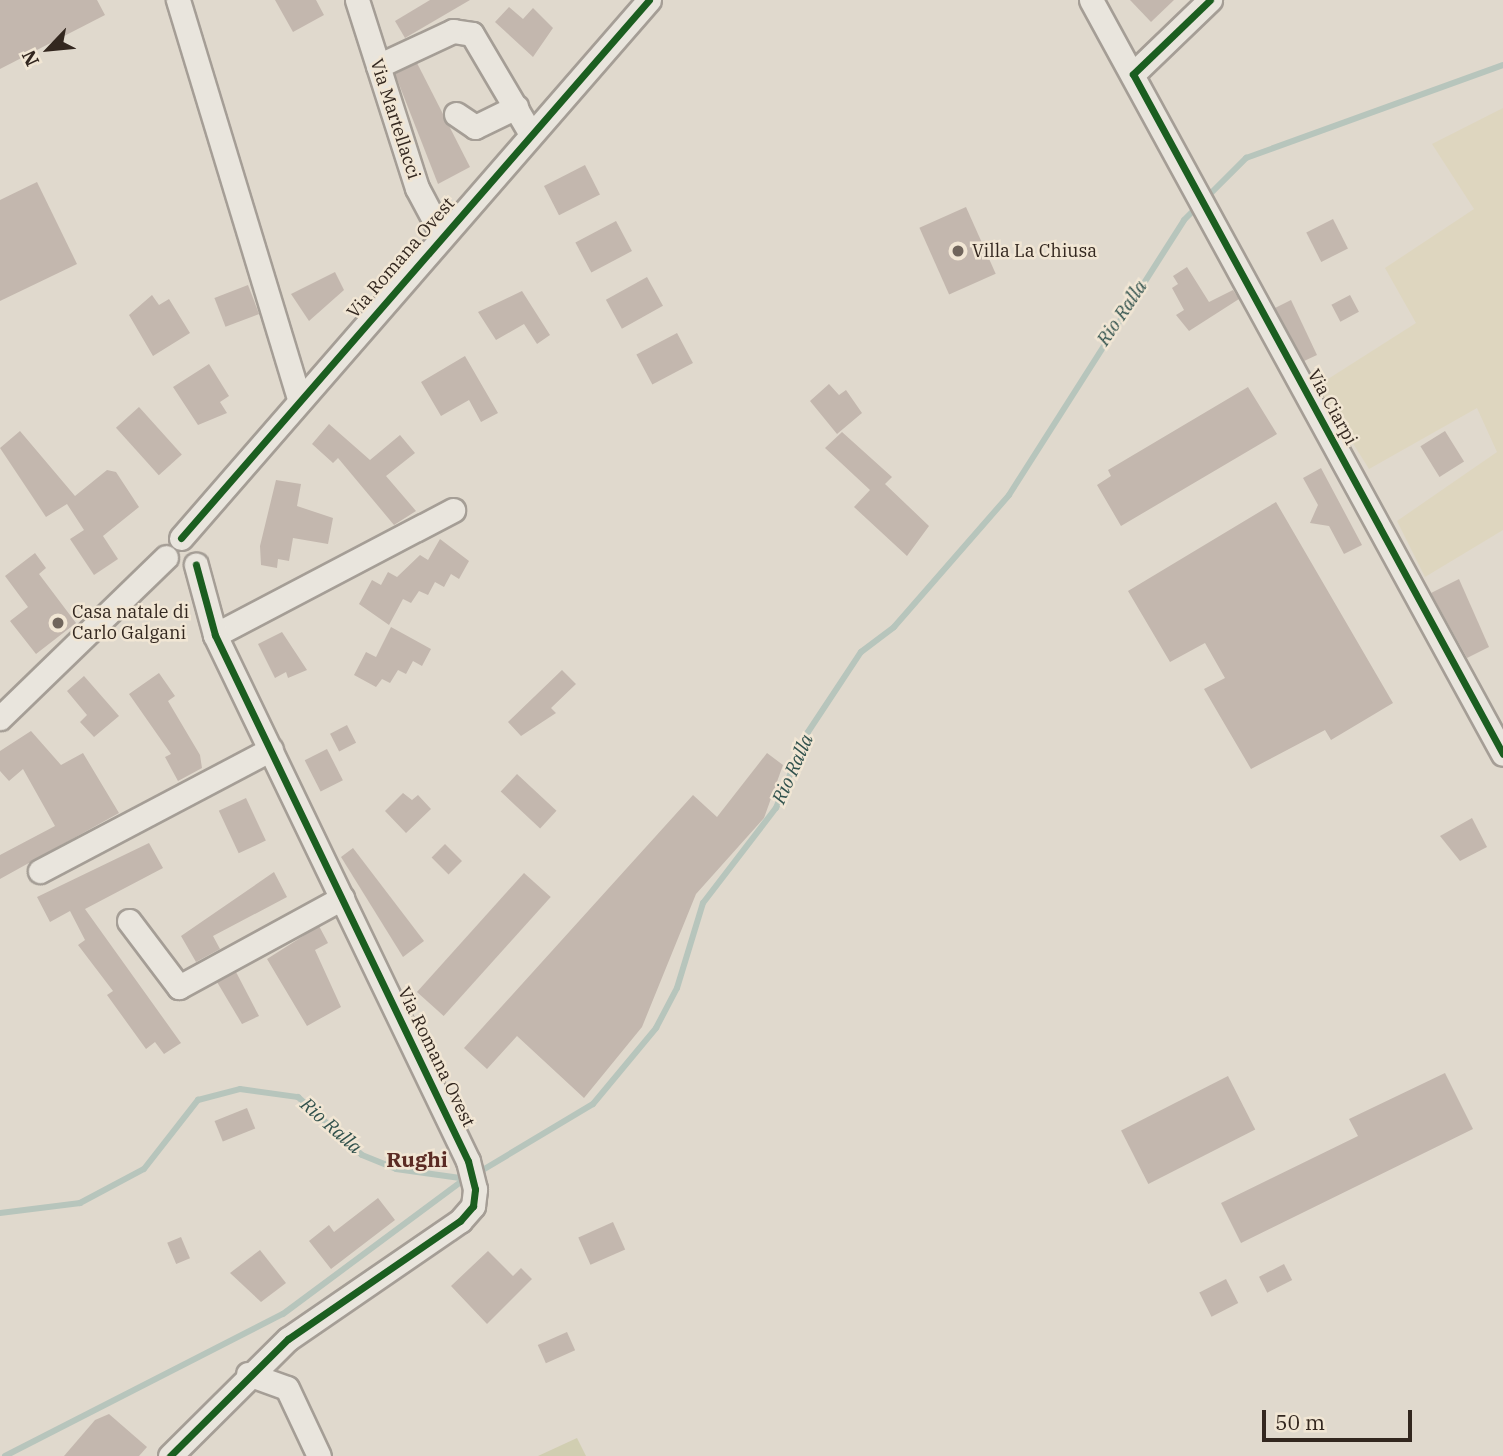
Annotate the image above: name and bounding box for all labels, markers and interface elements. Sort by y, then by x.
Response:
north arrow [14,14,84,84]
text: N [16,46,44,70]
street label: Via Martellacci [365,56,425,182]
street label: Via Romana Ovest [343,193,459,323]
place label: Villa La Chiusa [972,240,1097,262]
marker: Villa La Chiusa [950,243,966,259]
water label: Rio Ralla [1092,276,1152,350]
street label: Via Ciarpi [1302,365,1362,449]
place label: Casa natale di Carlo Galgani [72,602,189,644]
marker: Casa natale di Carlo Galgani [50,615,66,631]
water label: Rio Ralla [768,731,818,807]
street label: Via Romana Ovest [393,984,479,1130]
water label: Rio Ralla [296,1093,366,1159]
district label: Rughi [386,1146,448,1172]
scale bar [1265,1396,1416,1440]
text: 50 m [1275,1408,1325,1436]

